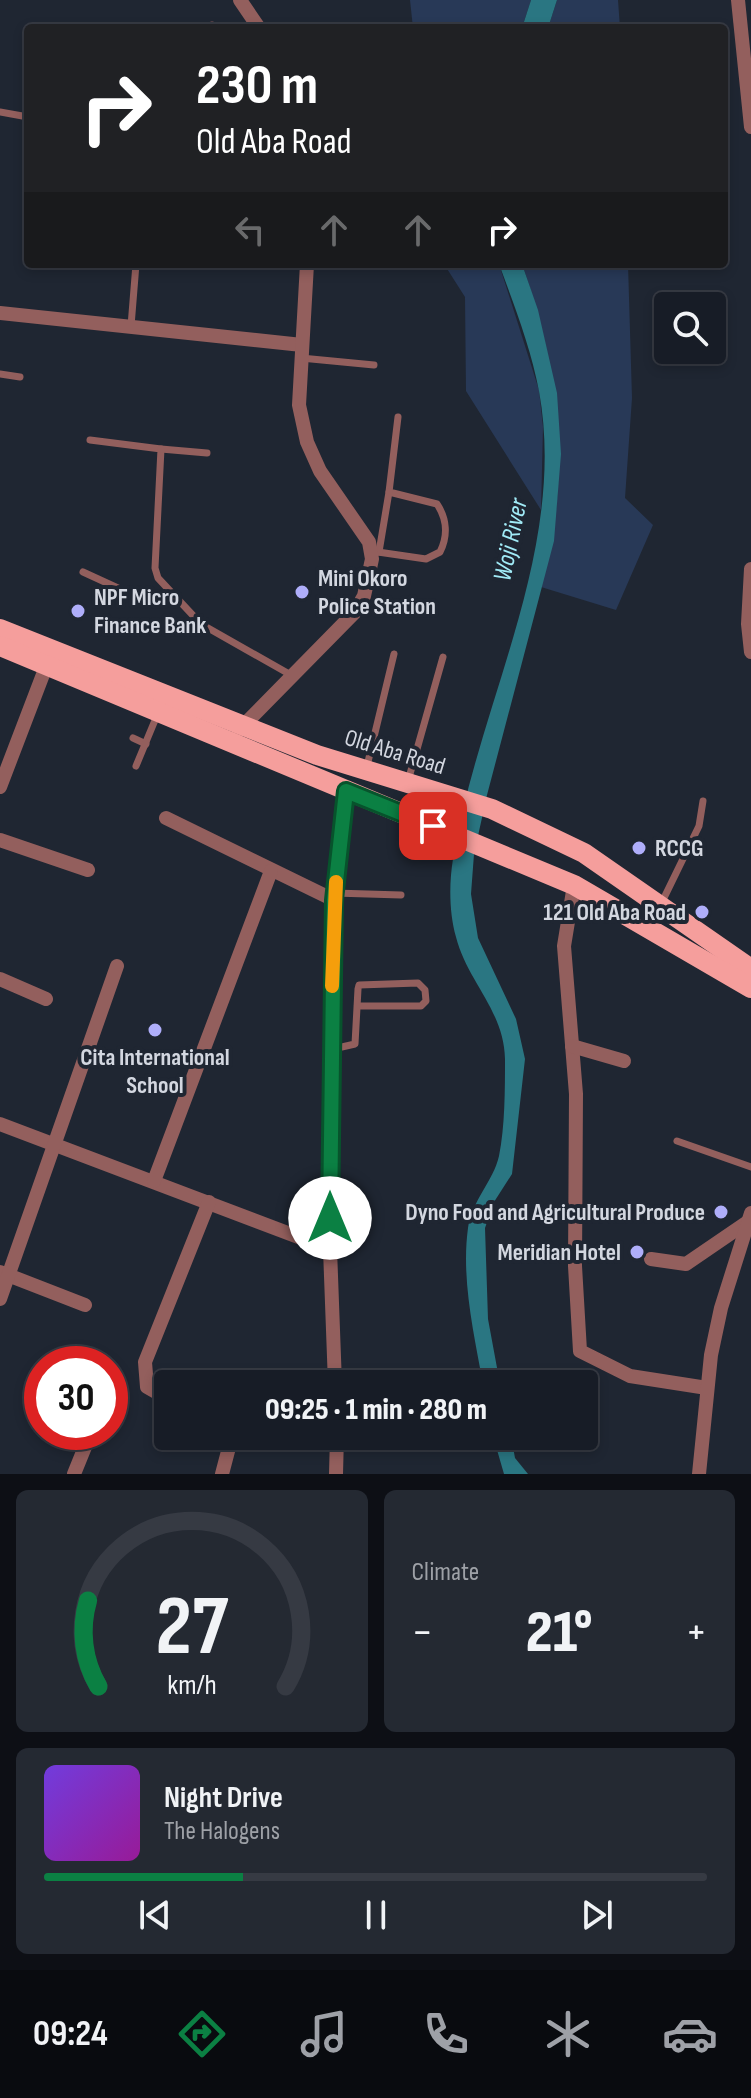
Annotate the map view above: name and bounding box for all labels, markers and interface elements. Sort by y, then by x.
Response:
text: 230 m [196,53,318,120]
icon: right [64,56,168,160]
text: Old Aba Road [196,121,352,164]
icon: left [228,208,272,252]
icon: ahead [312,208,356,252]
icon: ahead [396,208,440,252]
icon: right [480,208,524,252]
map controls [654,292,726,364]
button: search [654,292,726,364]
water label: Woji River [487,494,535,584]
place label: Mini Okoro Police Station [318,564,436,621]
place label: NPF Micro Finance Bank [94,583,206,640]
marker: Mini Okoro Police Station [293,583,311,601]
marker: NPF Micro Finance Bank [69,602,87,620]
street label: Old Aba Road [341,723,449,781]
pin [399,792,467,860]
icon: arrive [411,804,455,848]
place label: RCCG [655,834,704,863]
marker: RCCG [630,839,648,857]
place label: 121 Old Aba Road [543,898,686,927]
marker: 121 Old Aba Road [693,903,711,921]
marker: Cita International School [146,1021,164,1039]
place label: Cita International School [80,1043,230,1100]
position arrow [288,1176,372,1260]
place label: Dyno Food and Agricultural Produce [405,1198,705,1227]
marker: Dyno Food and Agricultural Produce [712,1203,730,1221]
place label: Meridian Hotel [498,1238,621,1267]
marker: Meridian Hotel [628,1243,646,1261]
speed limit sign: 30 [24,1346,128,1450]
text: 09:25 · 1 min · 280 m [265,1392,487,1428]
text: Climate [412,1557,479,1588]
text: 27 [155,1578,229,1678]
text: 21° [526,1597,593,1669]
text: − [412,1606,433,1659]
text: + [685,1606,707,1659]
text: km/h [167,1668,216,1703]
text: Night Drive [164,1780,283,1816]
text: The Halogens [164,1816,280,1847]
icon: previous [133,1893,177,1937]
icon: pause [354,1893,398,1937]
icon: next [575,1893,619,1937]
icon: directions [174,2006,230,2062]
icon: music [296,2006,352,2062]
icon: phone [418,2006,474,2062]
icon: climate [540,2006,596,2062]
icon: car [662,2006,718,2062]
text: 09:24 [33,2013,108,2056]

